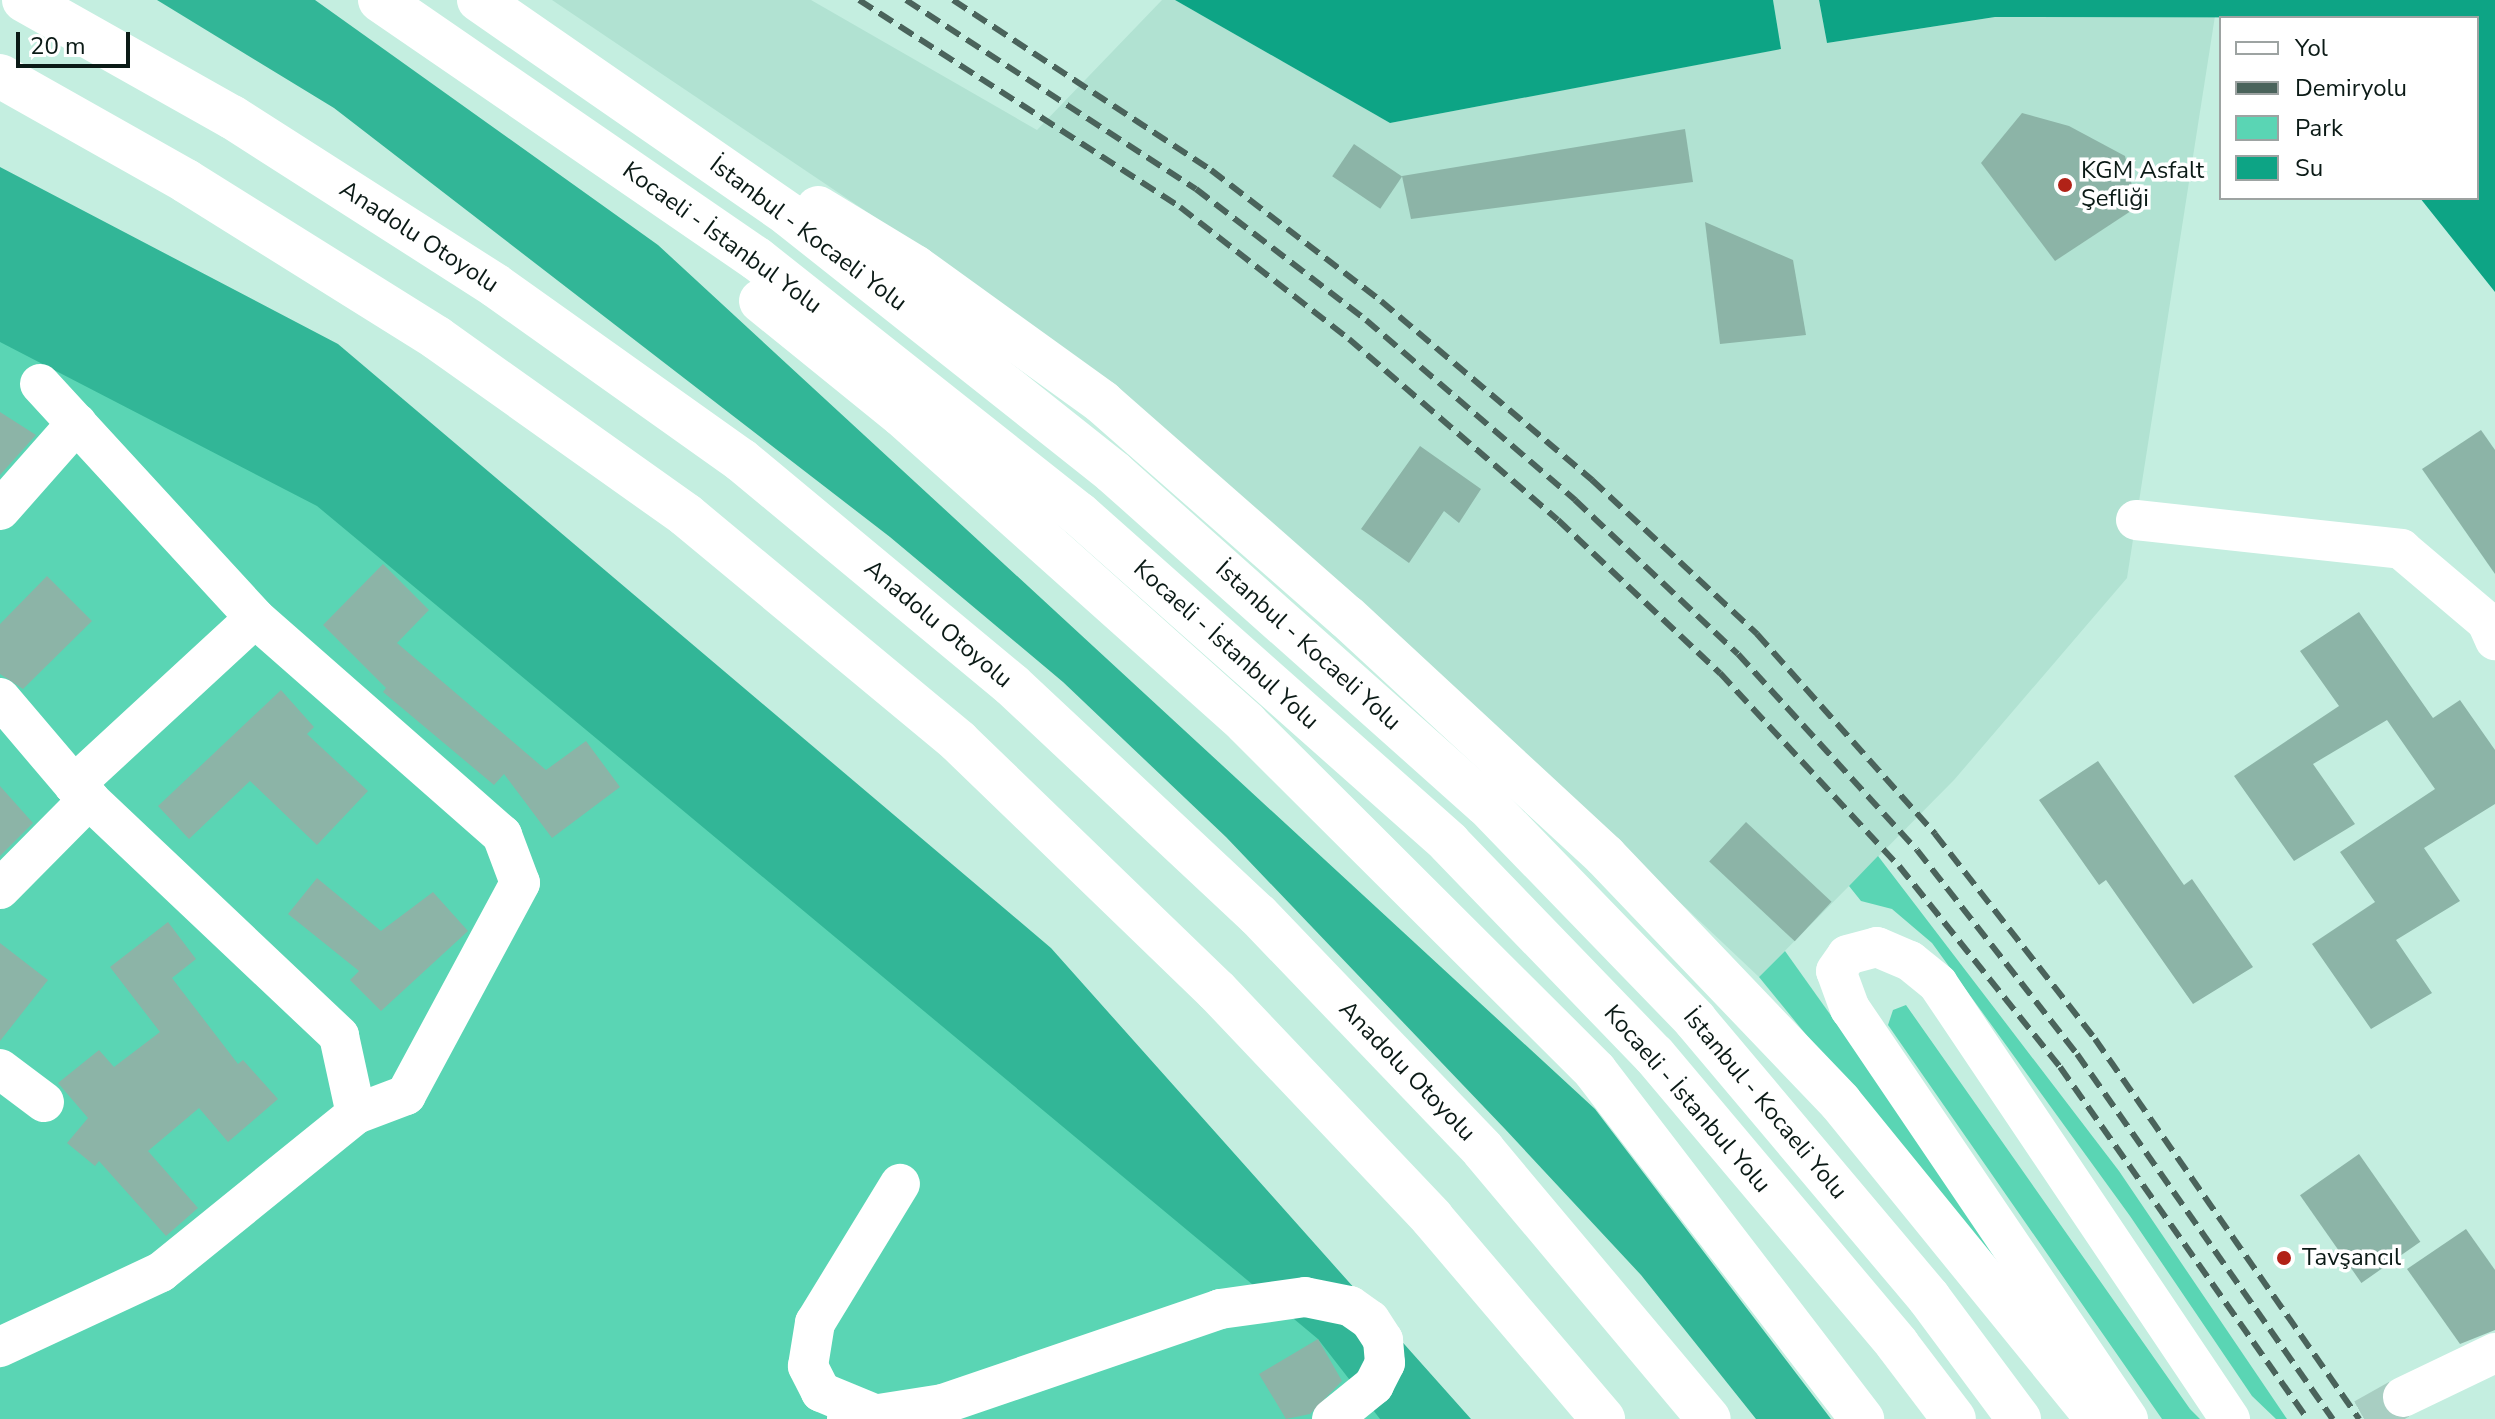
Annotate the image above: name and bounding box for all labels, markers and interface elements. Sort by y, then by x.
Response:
scale bar [20,16,134,66]
legend [2219,16,2479,200]
text: 20 m [30,30,86,62]
text: Yol [2295,32,2328,64]
text: Demiryolu [2295,72,2407,104]
text: Park [2295,112,2343,144]
street label: İstanbul - Kocaeli Yolu [704,151,912,317]
text: Su [2295,152,2323,184]
street label: Kocaeli - İstanbul Yolu [617,156,827,320]
place label: KGM Asfalt Şefliği [2081,157,2204,213]
street label: Anadolu Otoyolu [334,175,504,299]
marker: KGM Asfalt Şefliği [2056,176,2074,194]
street label: Anadolu Otoyolu [858,554,1018,694]
street label: Kocaeli - İstanbul Yolu [1128,554,1324,736]
street label: İstanbul - Kocaeli Yolu [1210,555,1406,737]
street label: Anadolu Otoyolu [1333,995,1481,1147]
street label: Kocaeli - İstanbul Yolu [1598,999,1776,1199]
street label: İstanbul - Kocaeli Yolu [1677,1003,1853,1205]
place label: Tavşancıl [2302,1244,2401,1272]
marker: Tavşancıl [2273,1247,2295,1269]

